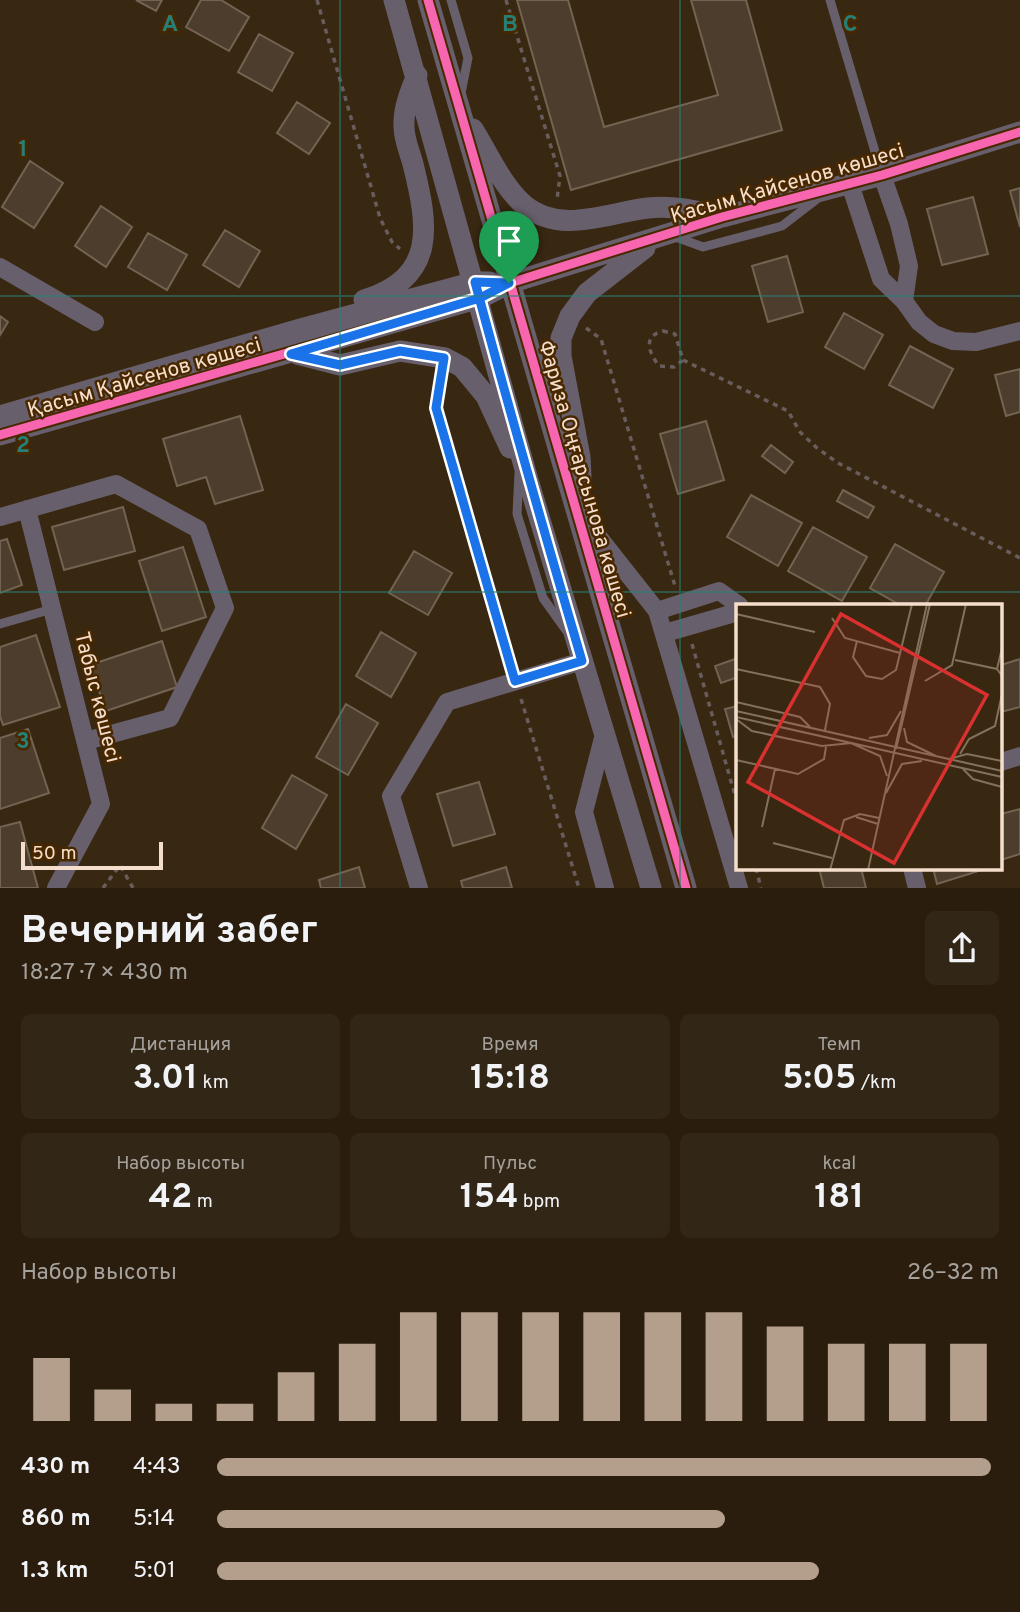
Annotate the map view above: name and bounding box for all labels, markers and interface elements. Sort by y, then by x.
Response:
text: A [162,11,178,40]
text: B [502,11,518,40]
text: C [843,11,857,40]
text: 1 [18,136,28,165]
street label: Қасым Қайсенов көшесі [667,138,907,231]
pin [479,211,539,283]
icon: arrive [490,222,528,260]
street label: Қасым Қайсенов көшесі [24,332,264,425]
street label: Фариза Оңғарсынова көшесі [531,337,636,621]
text: 2 [16,432,30,461]
inset map [736,604,1002,870]
street label: Табыс көшесі [67,629,126,766]
text: 3 [16,728,30,757]
scale bar [21,838,163,870]
text: 50 m [32,842,77,866]
text: Вечерний забег [21,908,318,957]
button: share [925,911,999,985]
text: 18:27 · 7 × 430 m [21,959,188,988]
text: Дистанция [130,1033,231,1057]
text: Время [481,1033,539,1057]
text: Темп [817,1033,861,1057]
text: 3.01 [132,1057,198,1101]
text: 15:18 [470,1057,550,1101]
text: 5:05 [782,1057,857,1101]
text: km [198,1071,229,1095]
text: /km [857,1071,896,1095]
text: Набор высоты [116,1152,245,1176]
text: Пульс [483,1152,537,1176]
text: kcal [822,1152,856,1176]
text: 42 [148,1176,192,1220]
text: 154 [460,1176,518,1220]
text: 181 [814,1176,864,1220]
text: m [192,1190,213,1214]
text: bpm [518,1190,560,1214]
text: Набор высоты [21,1259,177,1288]
text: 26–32 m [907,1259,999,1288]
text: 430 m [21,1453,90,1482]
text: 4:43 [133,1453,181,1482]
text: 860 m [21,1505,91,1534]
text: 5:14 [133,1505,175,1534]
text: 1.3 km [21,1557,88,1586]
text: 5:01 [133,1557,176,1586]

